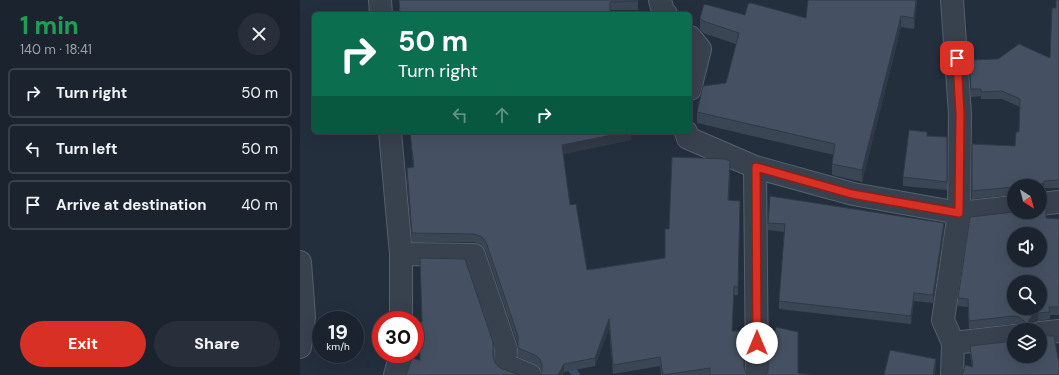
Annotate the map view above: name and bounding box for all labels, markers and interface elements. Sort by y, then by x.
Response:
text: 1 min [20,10,79,41]
button: close [238,13,280,55]
text: 50 m [398,23,468,60]
icon: right [332,28,384,80]
text: 140 m · 18:41 [20,41,92,58]
pin [940,41,974,75]
icon: arrive [946,47,968,69]
text: Turn right [398,59,478,83]
icon: right [22,82,44,104]
text: Turn right [56,83,127,103]
text: 50 m [241,83,278,103]
icon: left [449,104,471,126]
icon: ahead [491,104,513,126]
icon: right [533,104,555,126]
icon: left [22,138,44,160]
text: Turn left [56,139,117,159]
text: 50 m [241,139,278,159]
north arrow [1007,179,1047,219]
map controls [1007,179,1047,363]
icon: arrive [22,194,44,216]
text: Arrive at destination [56,195,207,215]
text: 40 m [241,195,278,215]
button: sound [1007,227,1047,267]
button: search [1007,275,1047,315]
speed limit sign: 30 [372,311,424,363]
text: 19 [328,319,348,345]
button: Exit [20,321,146,367]
button: Share [154,321,280,367]
position arrow [736,322,778,364]
button: layers [1007,323,1047,363]
text: km/h [326,340,350,353]

